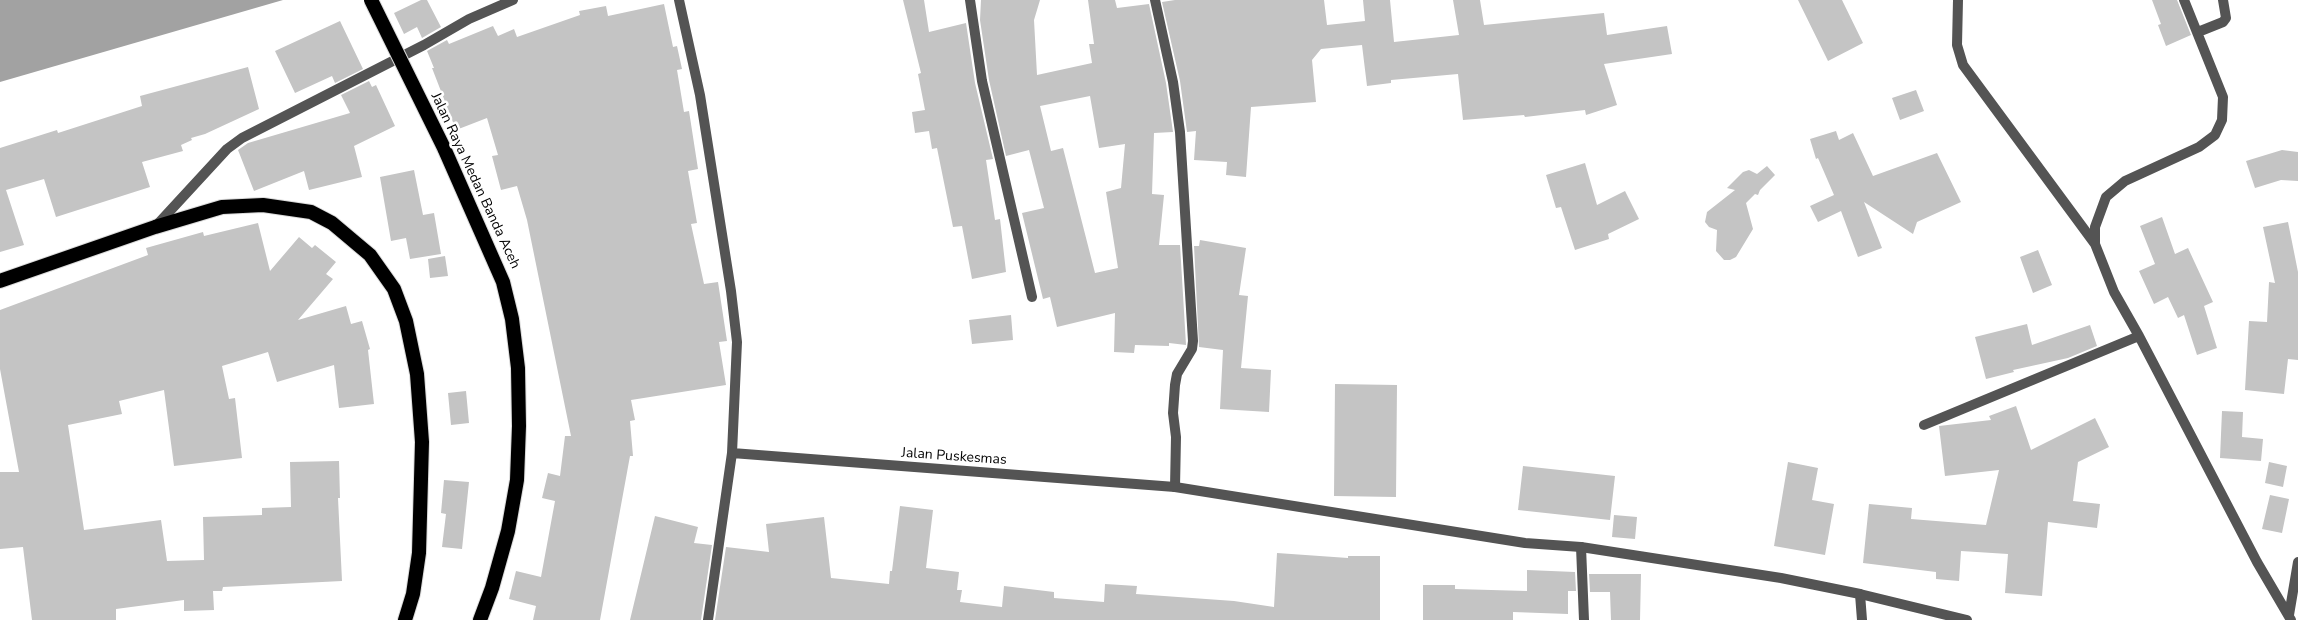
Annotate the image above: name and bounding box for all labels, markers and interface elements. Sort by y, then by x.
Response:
street label: Jalan Raya Medan Banda Aceh [427,90,523,272]
street label: Jalan Puskesmas [901,445,1007,469]

